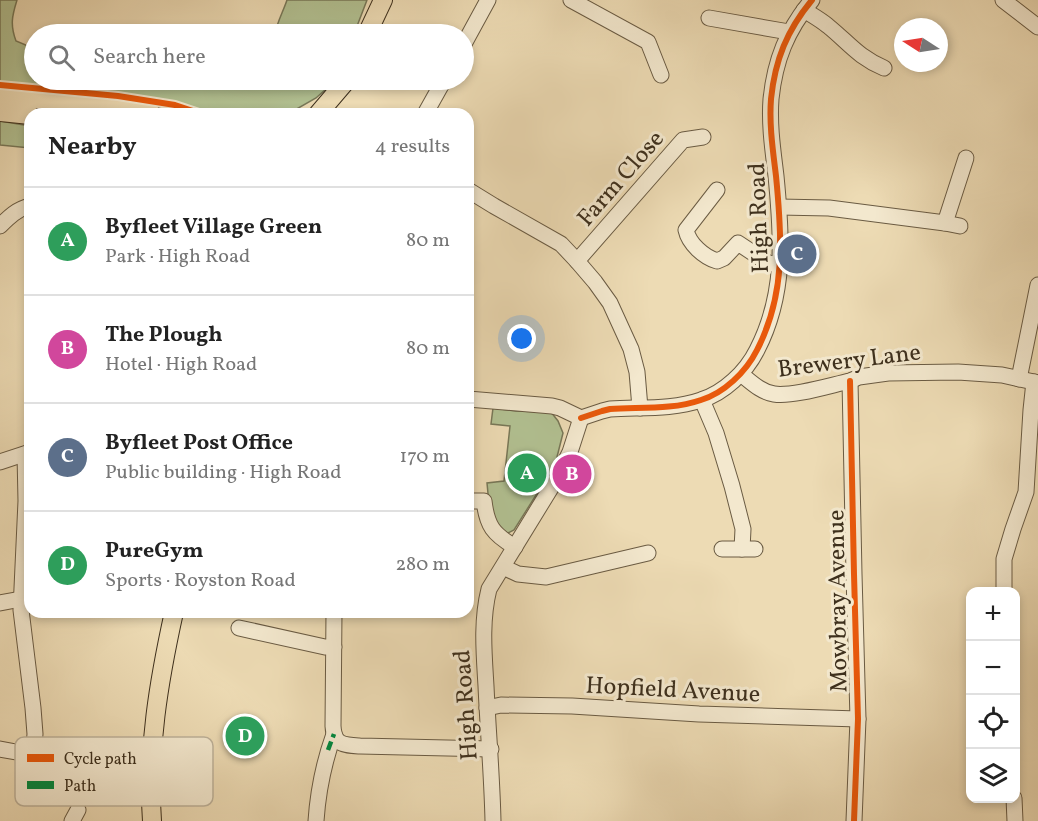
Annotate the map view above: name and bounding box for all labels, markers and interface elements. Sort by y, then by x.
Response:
north arrow [894,18,948,72]
search box [24,24,474,90]
icon: search [45,41,78,74]
text: Search here [93,42,206,73]
street label: Farm Close [570,124,673,235]
text: Nearby [48,129,137,165]
text: 4 results [375,133,450,161]
street label: High Road [741,162,779,274]
text: Byfleet Village Green [105,212,322,243]
text: A [60,227,75,255]
text: 80 m [406,227,450,255]
pin: C [778,232,816,276]
text: Park · High Road [105,243,250,271]
text: The Plough [105,320,223,351]
your location [507,324,536,353]
text: B [61,335,74,363]
text: 80 m [406,335,450,363]
street label: Brewery Lane [776,336,923,388]
text: Hotel · High Road [105,351,257,379]
text: Byfleet Post Office [105,428,293,459]
text: C [61,443,74,471]
text: 170 m [400,443,450,471]
pin: A [508,450,546,496]
pin: B [552,452,592,496]
text: Public building · High Road [105,459,342,487]
street label: Mowbray Avenue [820,509,858,693]
text: PureGym [105,536,204,567]
text: D [60,551,75,579]
text: 280 m [395,551,450,579]
text: Sports · Royston Road [105,567,296,595]
map controls [966,587,1020,803]
button: + [966,587,1020,641]
button: − [966,641,1020,695]
street label: High Road [446,648,488,761]
street label: Hopfield Avenue [585,669,761,713]
button: locate [966,695,1020,749]
pin: D [226,714,264,758]
legend [15,737,213,806]
text: Cycle path [64,749,137,771]
button: layers [966,749,1020,803]
text: Path [64,776,96,798]

